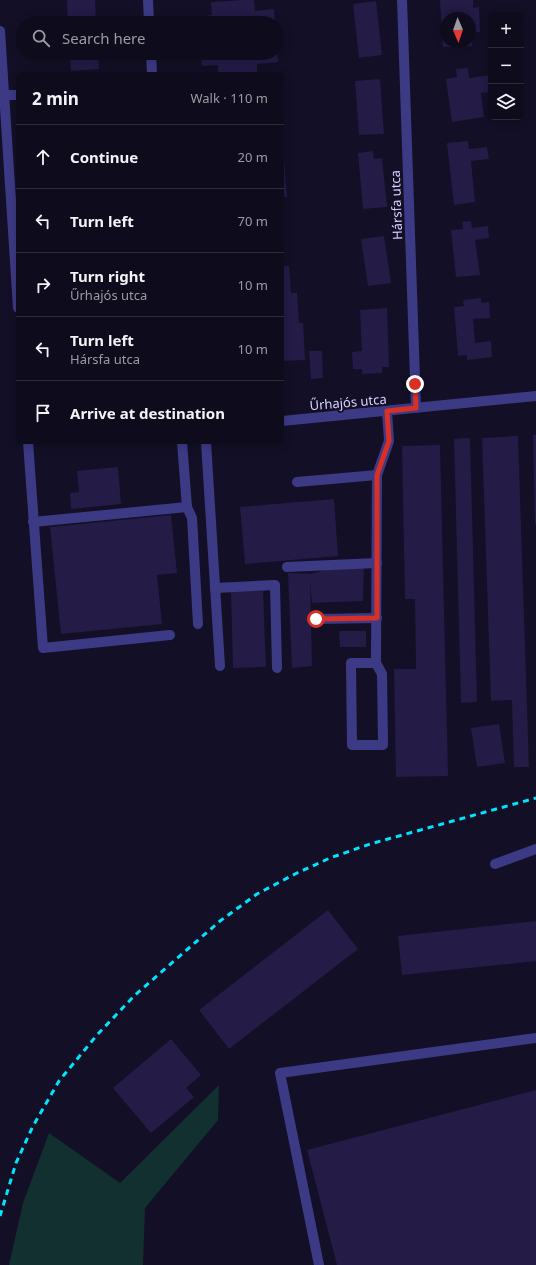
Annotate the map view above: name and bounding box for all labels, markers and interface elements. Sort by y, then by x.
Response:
north arrow [440,12,476,48]
map controls [488,12,524,120]
button: + [488,12,524,48]
search box [16,16,284,60]
icon: search [30,27,52,49]
text: Search here [62,28,145,48]
button: − [488,48,524,84]
button: layers [488,84,524,120]
text: 2 min [32,87,79,110]
text: Walk · 110 m [190,89,268,107]
icon: ahead [32,146,54,168]
text: Continue [70,147,138,167]
text: 20 m [238,148,268,166]
street label: Hársfa utca [386,170,406,240]
icon: left [32,210,54,232]
text: Turn left [70,211,134,231]
text: 70 m [238,212,268,230]
text: Turn right [70,266,145,286]
icon: right [32,274,54,296]
text: 10 m [238,276,268,294]
text: Űrhajós utca [70,286,147,304]
text: Turn left [70,330,134,350]
icon: left [32,338,54,360]
text: 10 m [238,340,268,358]
text: Hársfa utca [70,350,140,368]
route end [406,375,424,393]
street label: Űrhajós utca [309,390,387,414]
icon: arrive [32,402,54,424]
text: Arrive at destination [70,403,225,423]
route start [307,610,325,628]

